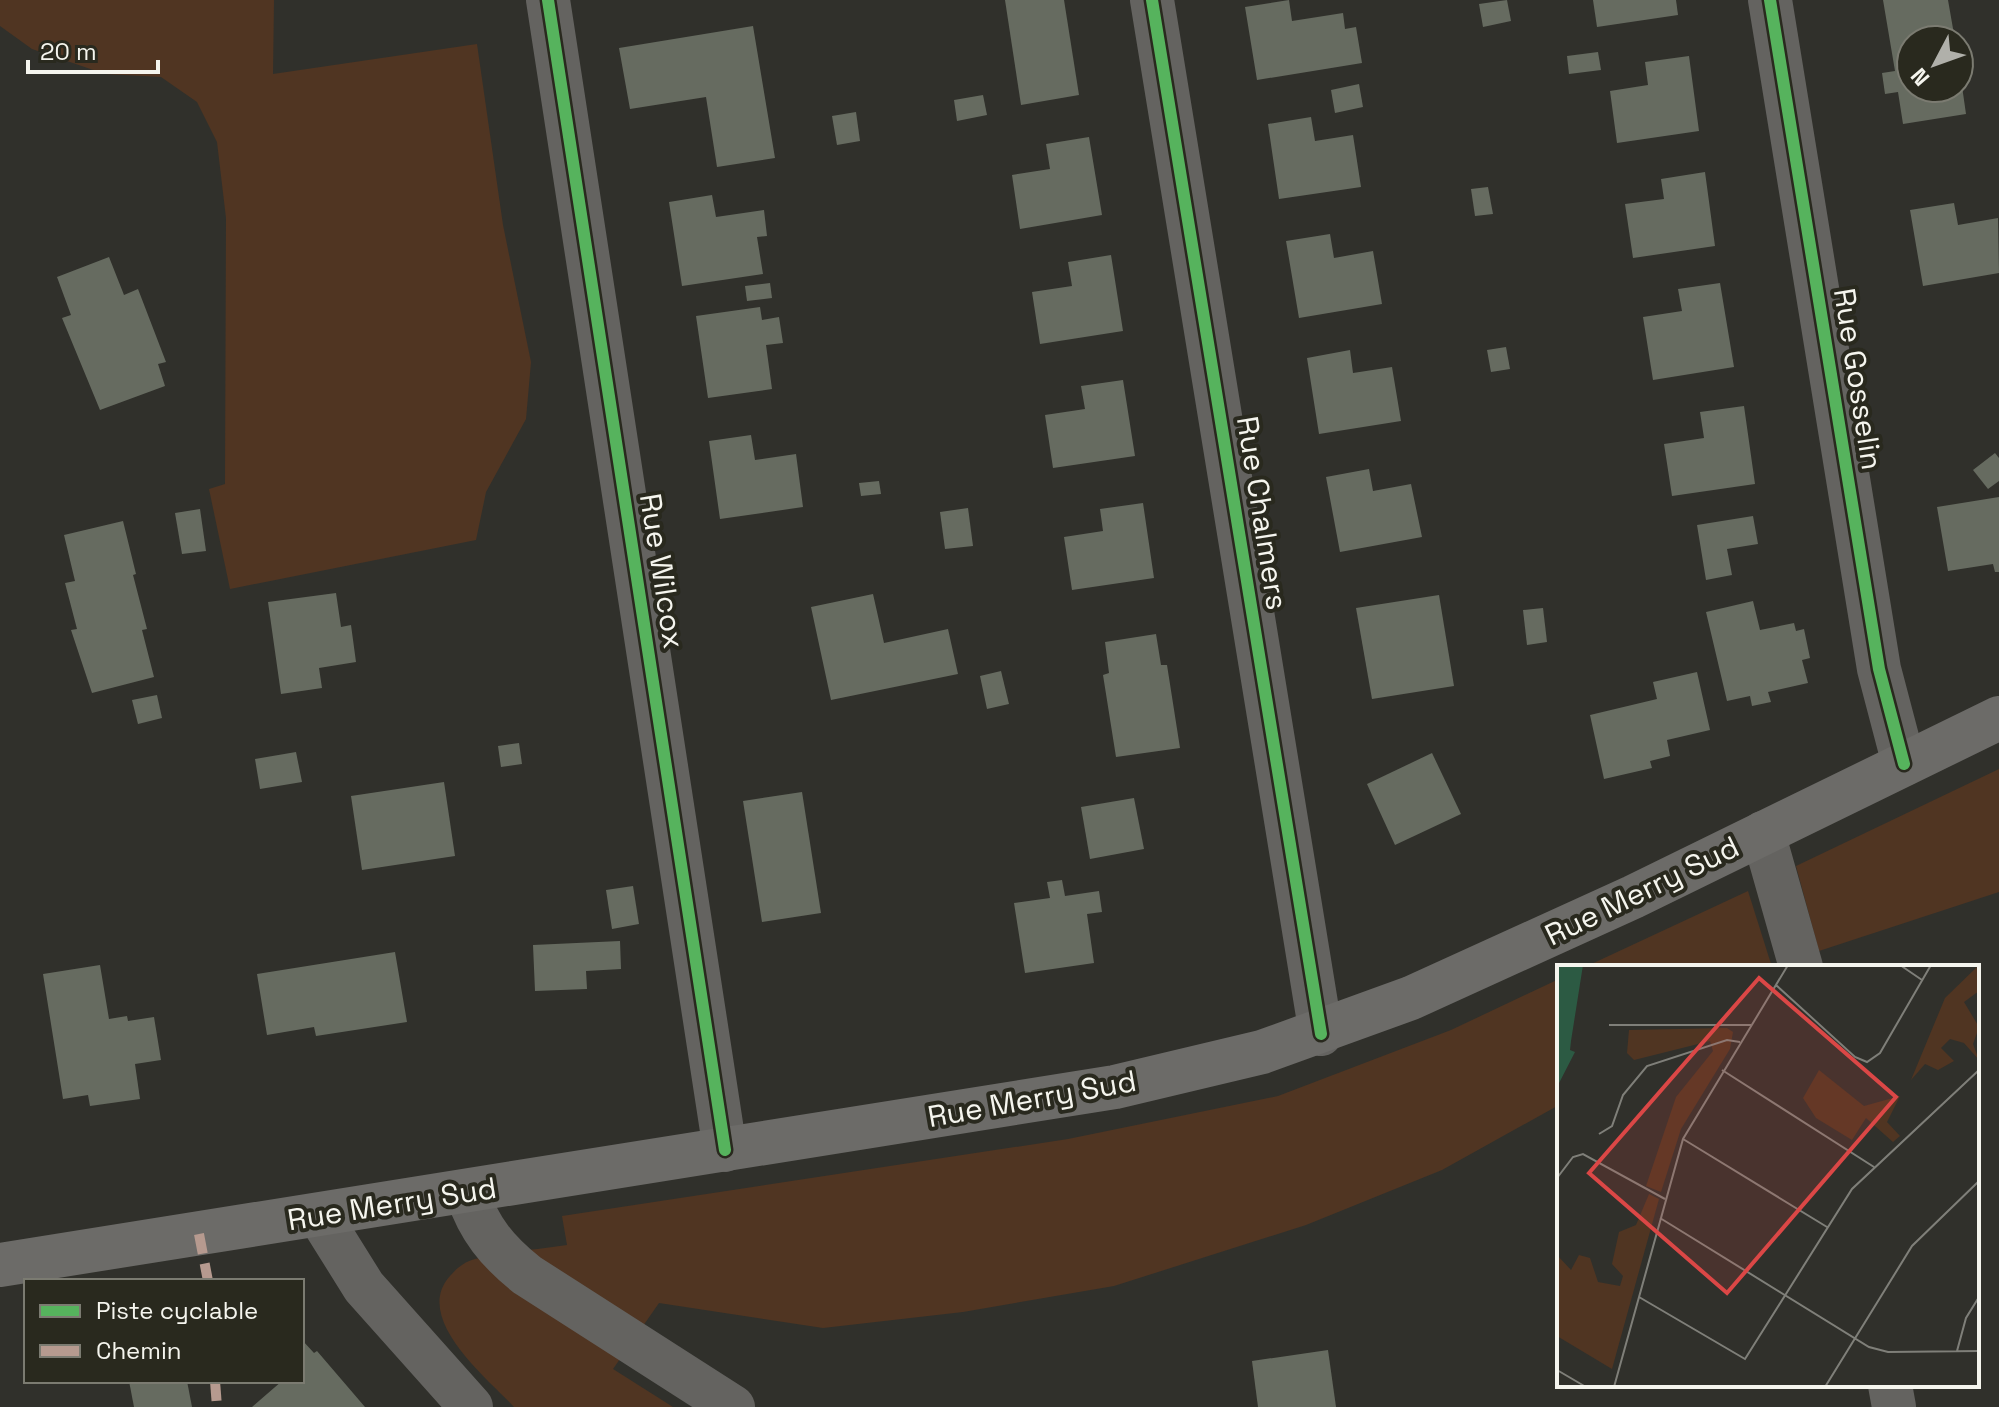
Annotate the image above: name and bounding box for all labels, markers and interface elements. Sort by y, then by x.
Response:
scale bar [28,24,158,74]
north arrow [1895,24,1975,104]
text: 20 m [40,36,97,67]
text: N [1905,62,1935,92]
street label: Rue Gosselin [1825,285,1892,473]
street label: Rue Chalmers [1228,413,1297,612]
street label: Rue Wilcox [631,490,694,651]
street label: Rue Merry Sud [1538,827,1745,954]
inset map [1557,965,1979,1387]
street label: Rue Merry Sud [925,1061,1139,1136]
street label: Rue Merry Sud [285,1168,499,1239]
legend [24,1279,304,1383]
text: Piste cyclable [96,1295,258,1326]
text: Chemin [96,1335,182,1366]

